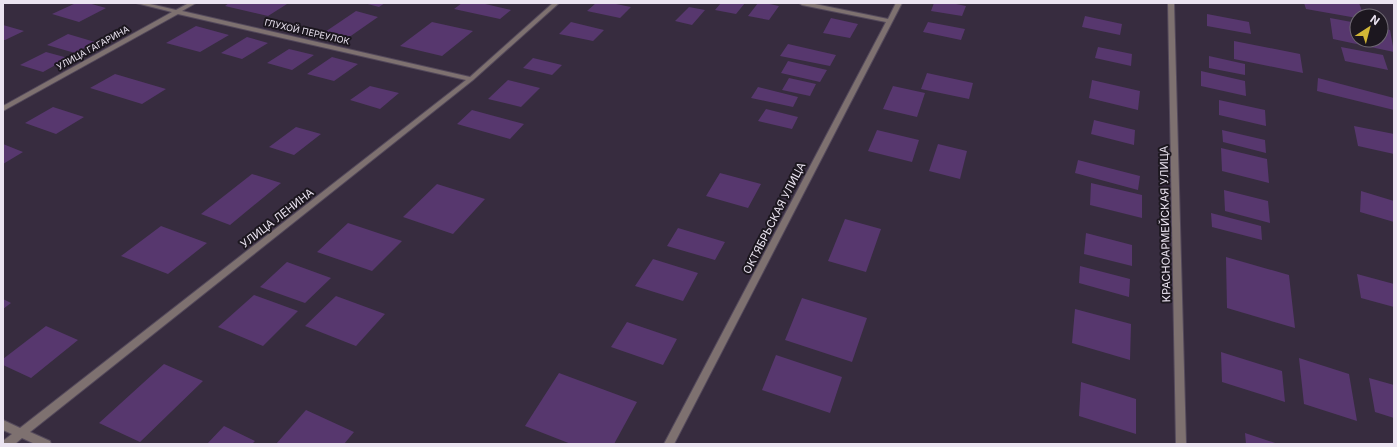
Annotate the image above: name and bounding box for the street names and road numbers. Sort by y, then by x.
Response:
street label: ГЛУХОЙ ПЕРЕУЛОК [264,15,351,47]
street label: УЛИЦА ГАГАРИНА [55,23,131,72]
street label: КРАСНОАРМЕЙСКАЯ УЛИЦА [1157,145,1173,302]
street label: ОКТЯБРЬСКАЯ УЛИЦА [740,159,808,276]
street label: УЛИЦА ЛЕНИНА [238,185,317,251]

